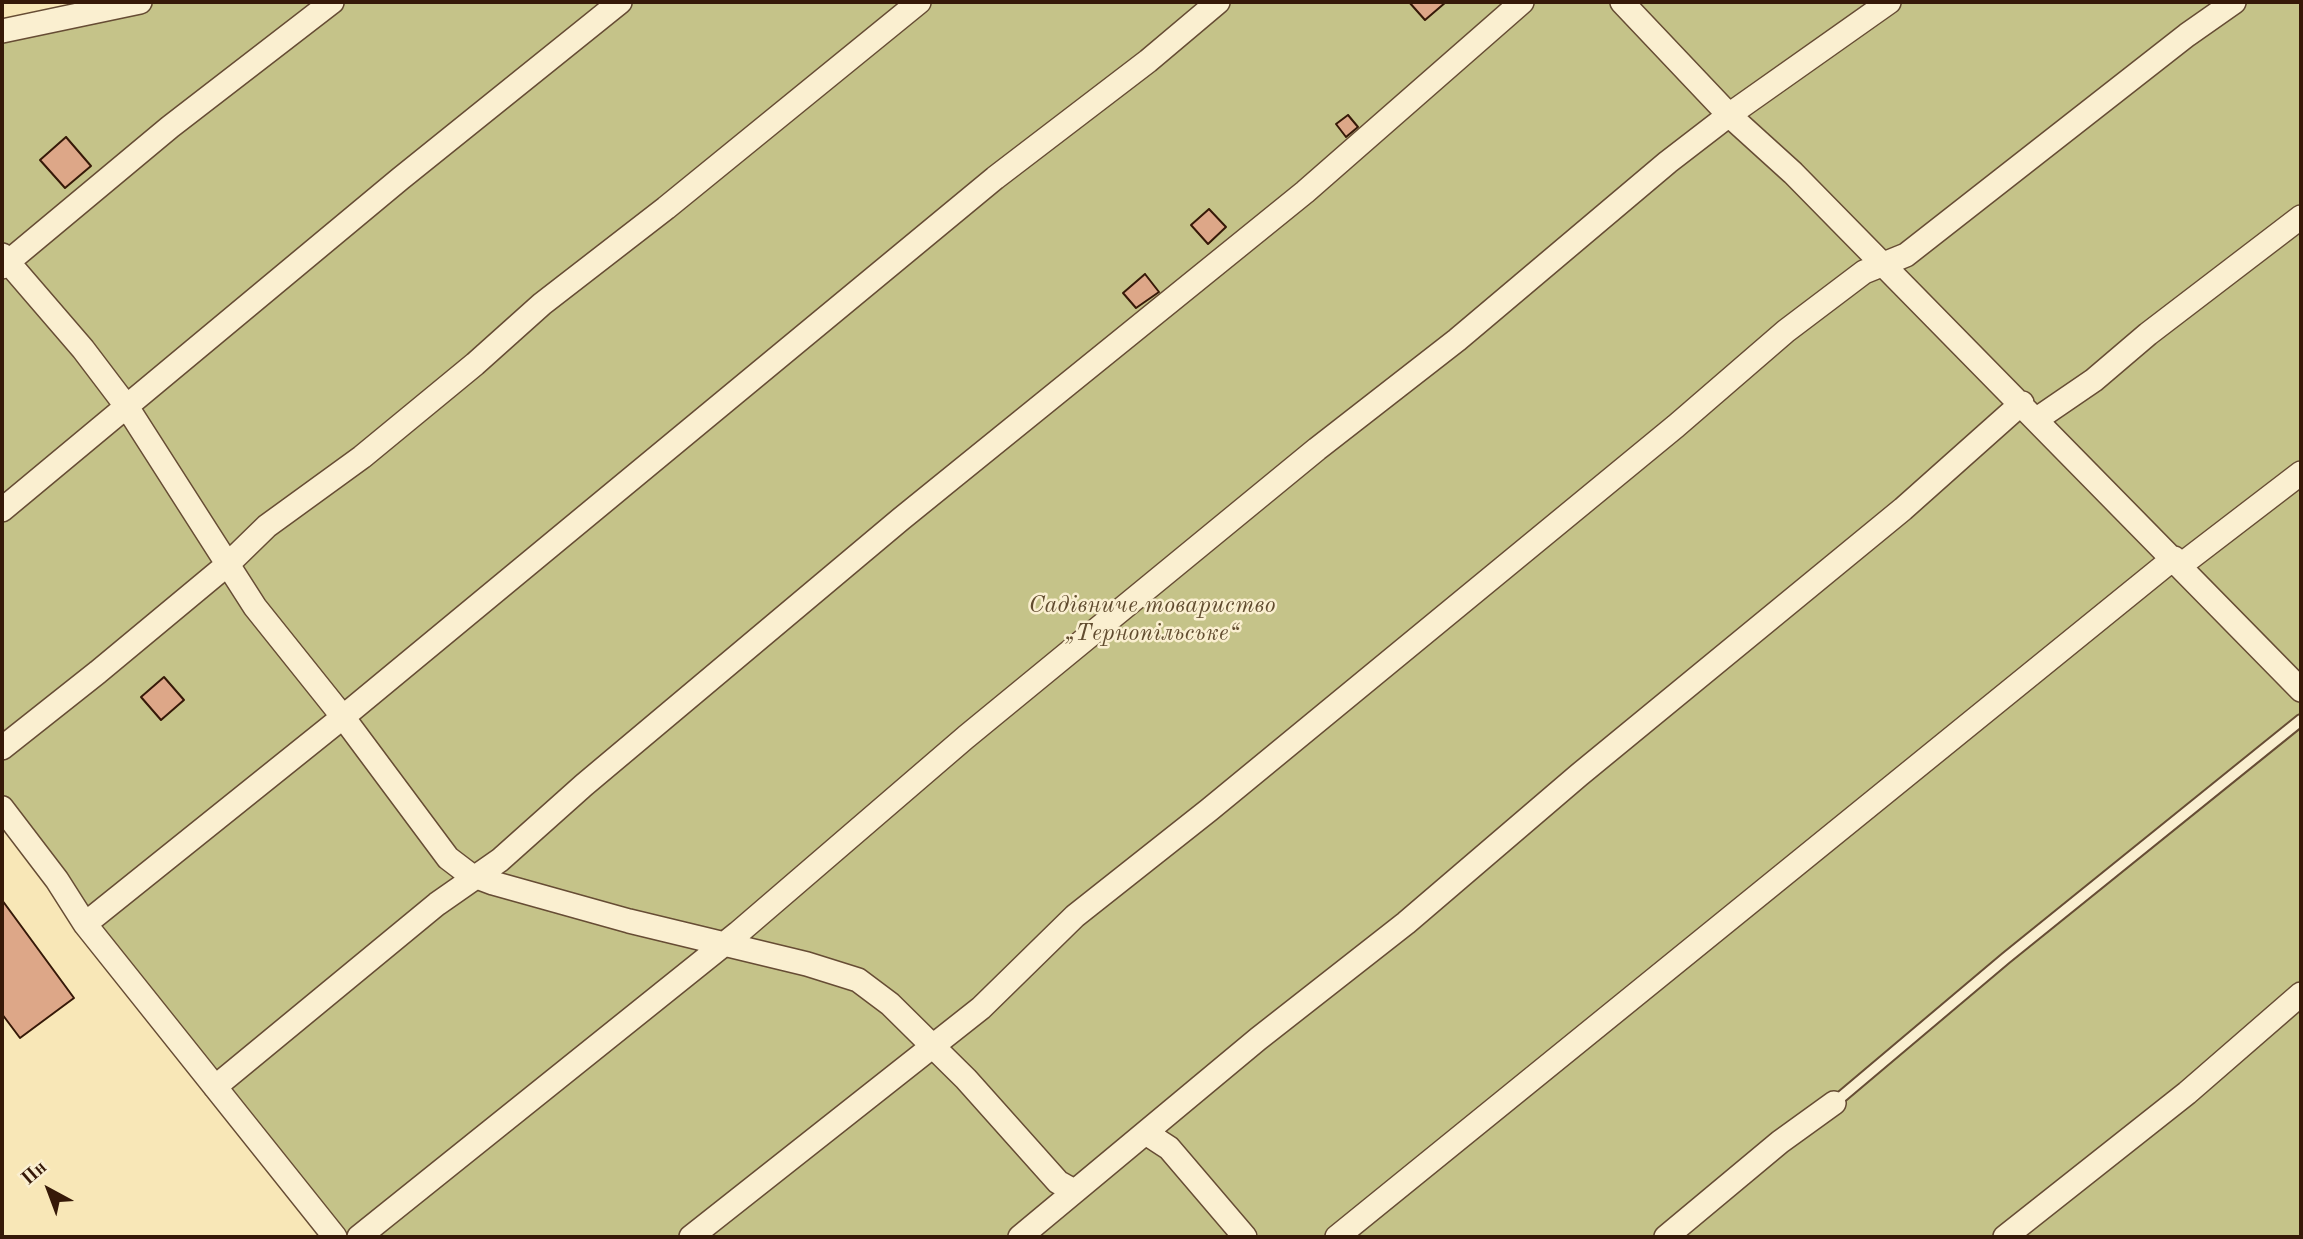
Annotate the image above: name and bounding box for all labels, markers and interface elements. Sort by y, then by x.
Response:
park label: Садівниче товариство „Тернопільське“ [1028,592,1276,648]
north arrow [14,1155,84,1225]
text: Пн [19,1158,51,1190]

